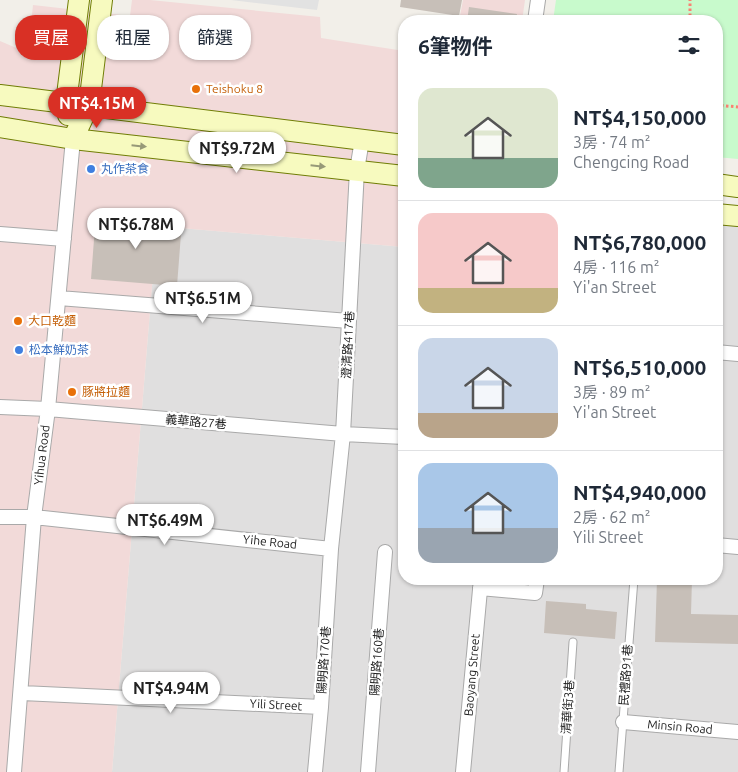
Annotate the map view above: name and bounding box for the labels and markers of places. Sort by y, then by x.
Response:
place label: Teishoku 8 [206,82,263,95]
marker: Teishoku 8 [190,83,202,95]
pin: NT$4.15M [45,86,149,129]
pin: NT$9.72M [185,132,289,174]
place label: 丸作茶食 [101,162,149,175]
marker: 丸作茶食 [85,163,97,175]
pin: NT$6.78M [84,208,188,250]
pin: NT$6.51M [151,282,255,324]
place label: 大口乾麵 [28,314,76,327]
marker: 大口乾麵 [12,315,24,327]
place label: 松本鮮奶茶 [29,343,89,356]
marker: 松本鮮奶茶 [13,344,25,356]
place label: 豚將拉麵 [82,385,130,398]
marker: 豚將拉麵 [66,386,78,398]
pin: NT$6.49M [113,504,217,546]
pin: NT$4.94M [119,672,223,714]

